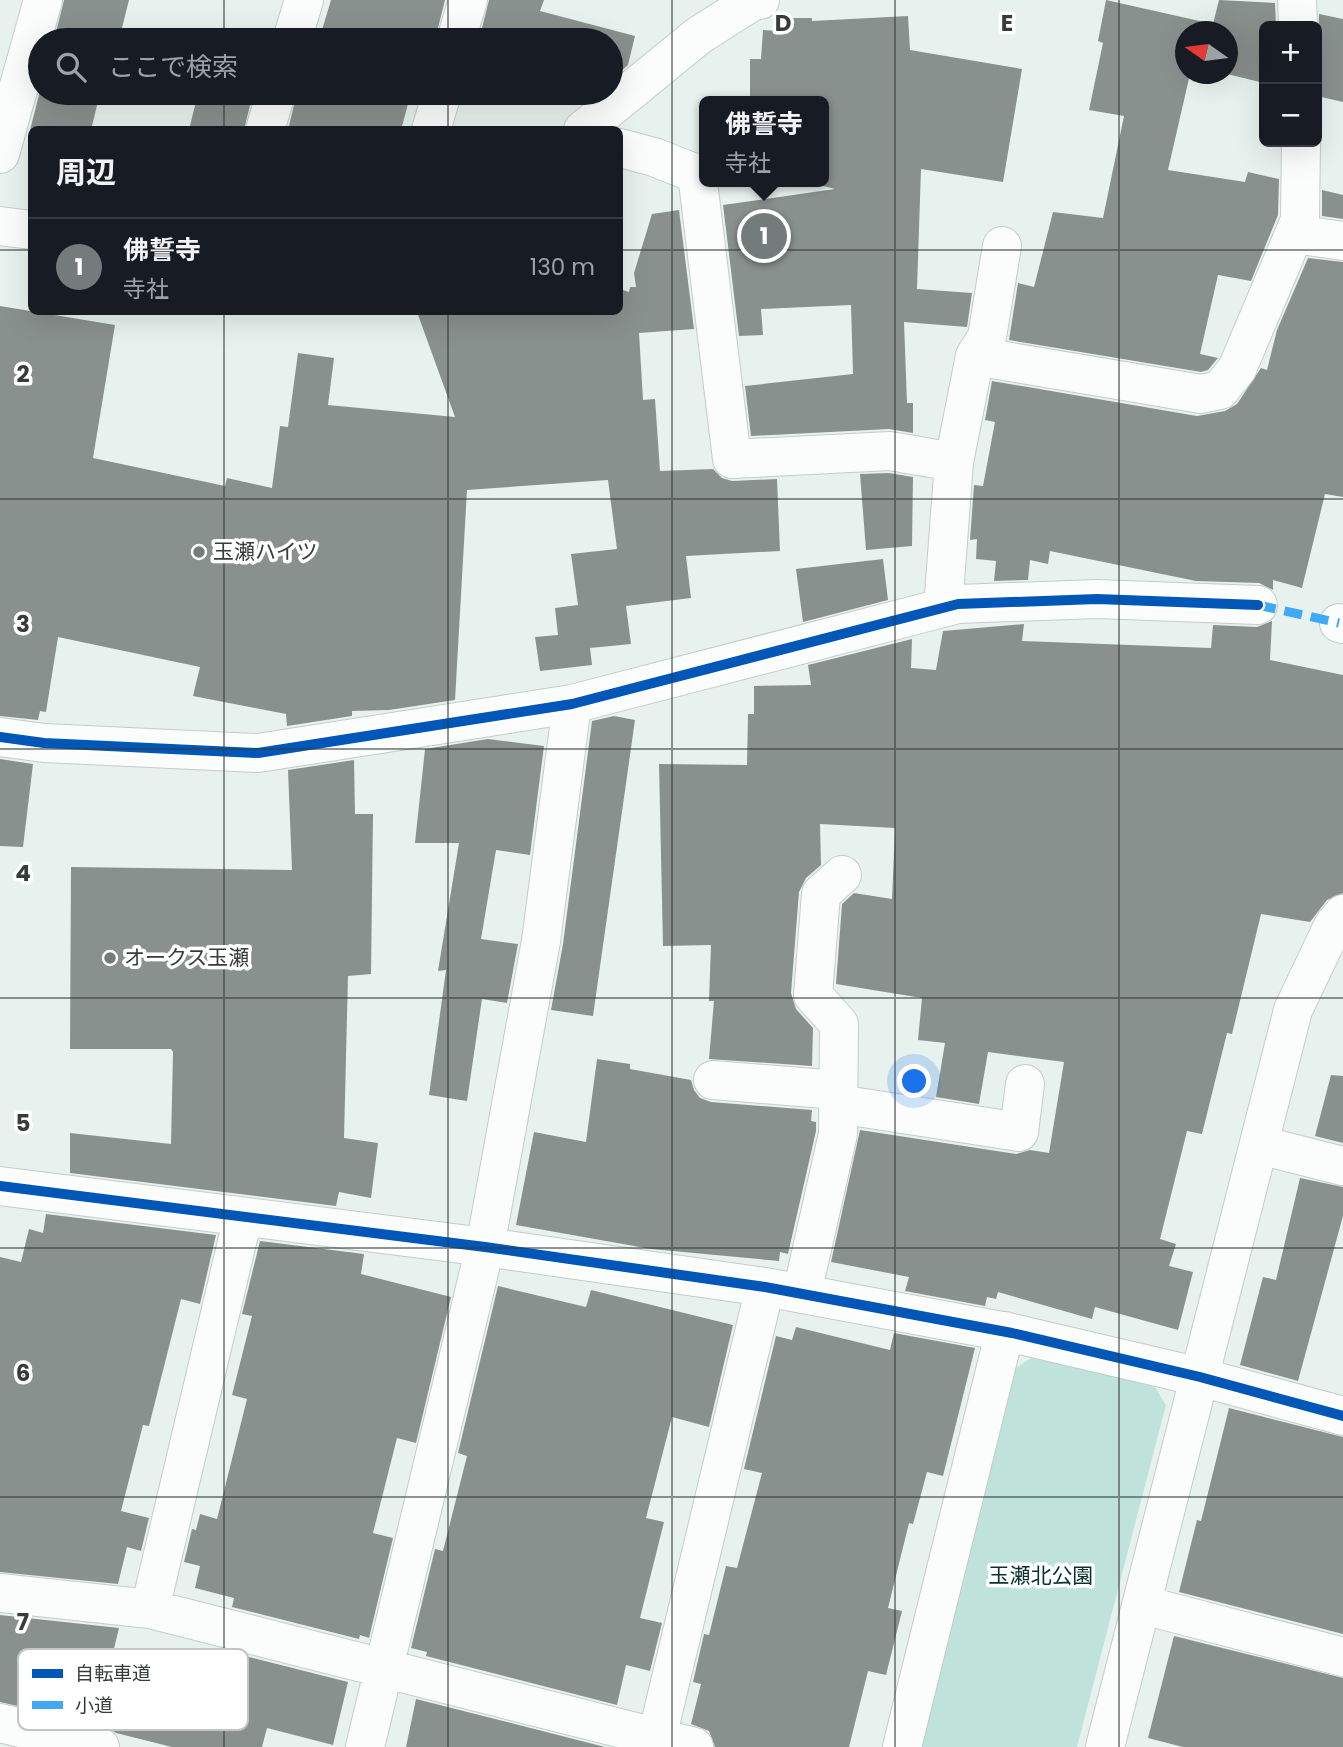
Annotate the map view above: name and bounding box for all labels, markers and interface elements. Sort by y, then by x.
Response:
text: D [775,7,791,39]
text: E [1001,7,1013,39]
north arrow [1175,21,1238,84]
map controls [1259,21,1322,147]
button: + [1259,21,1322,84]
search box [28,28,623,105]
icon: search [52,48,90,86]
text: ここで検索 [108,49,238,85]
button: − [1259,84,1322,147]
popup [699,96,829,187]
text: 佛誓寺 [725,106,803,142]
text: 寺社 [725,147,771,179]
text: 周辺 [56,151,116,194]
pin: 1 [741,210,787,262]
text: 佛誓寺 [123,232,201,268]
text: 1 [75,251,83,283]
text: 130 m [530,251,595,283]
text: 寺社 [123,273,169,305]
text: 2 [16,358,30,390]
place label: 玉瀬ハイツ [213,537,318,566]
marker: 玉瀬ハイツ [191,544,207,560]
text: 3 [16,608,30,640]
text: 4 [15,857,31,889]
place label: オークス玉瀬 [124,943,249,972]
marker: オークス玉瀬 [102,950,118,966]
your location [897,1064,931,1098]
text: 5 [16,1107,30,1139]
text: 6 [16,1357,30,1389]
park label: 玉瀬北公園 [989,1561,1094,1590]
text: 7 [17,1606,29,1638]
legend [18,1649,248,1730]
text: 自転車道 [75,1660,151,1687]
text: 小道 [75,1692,113,1719]

